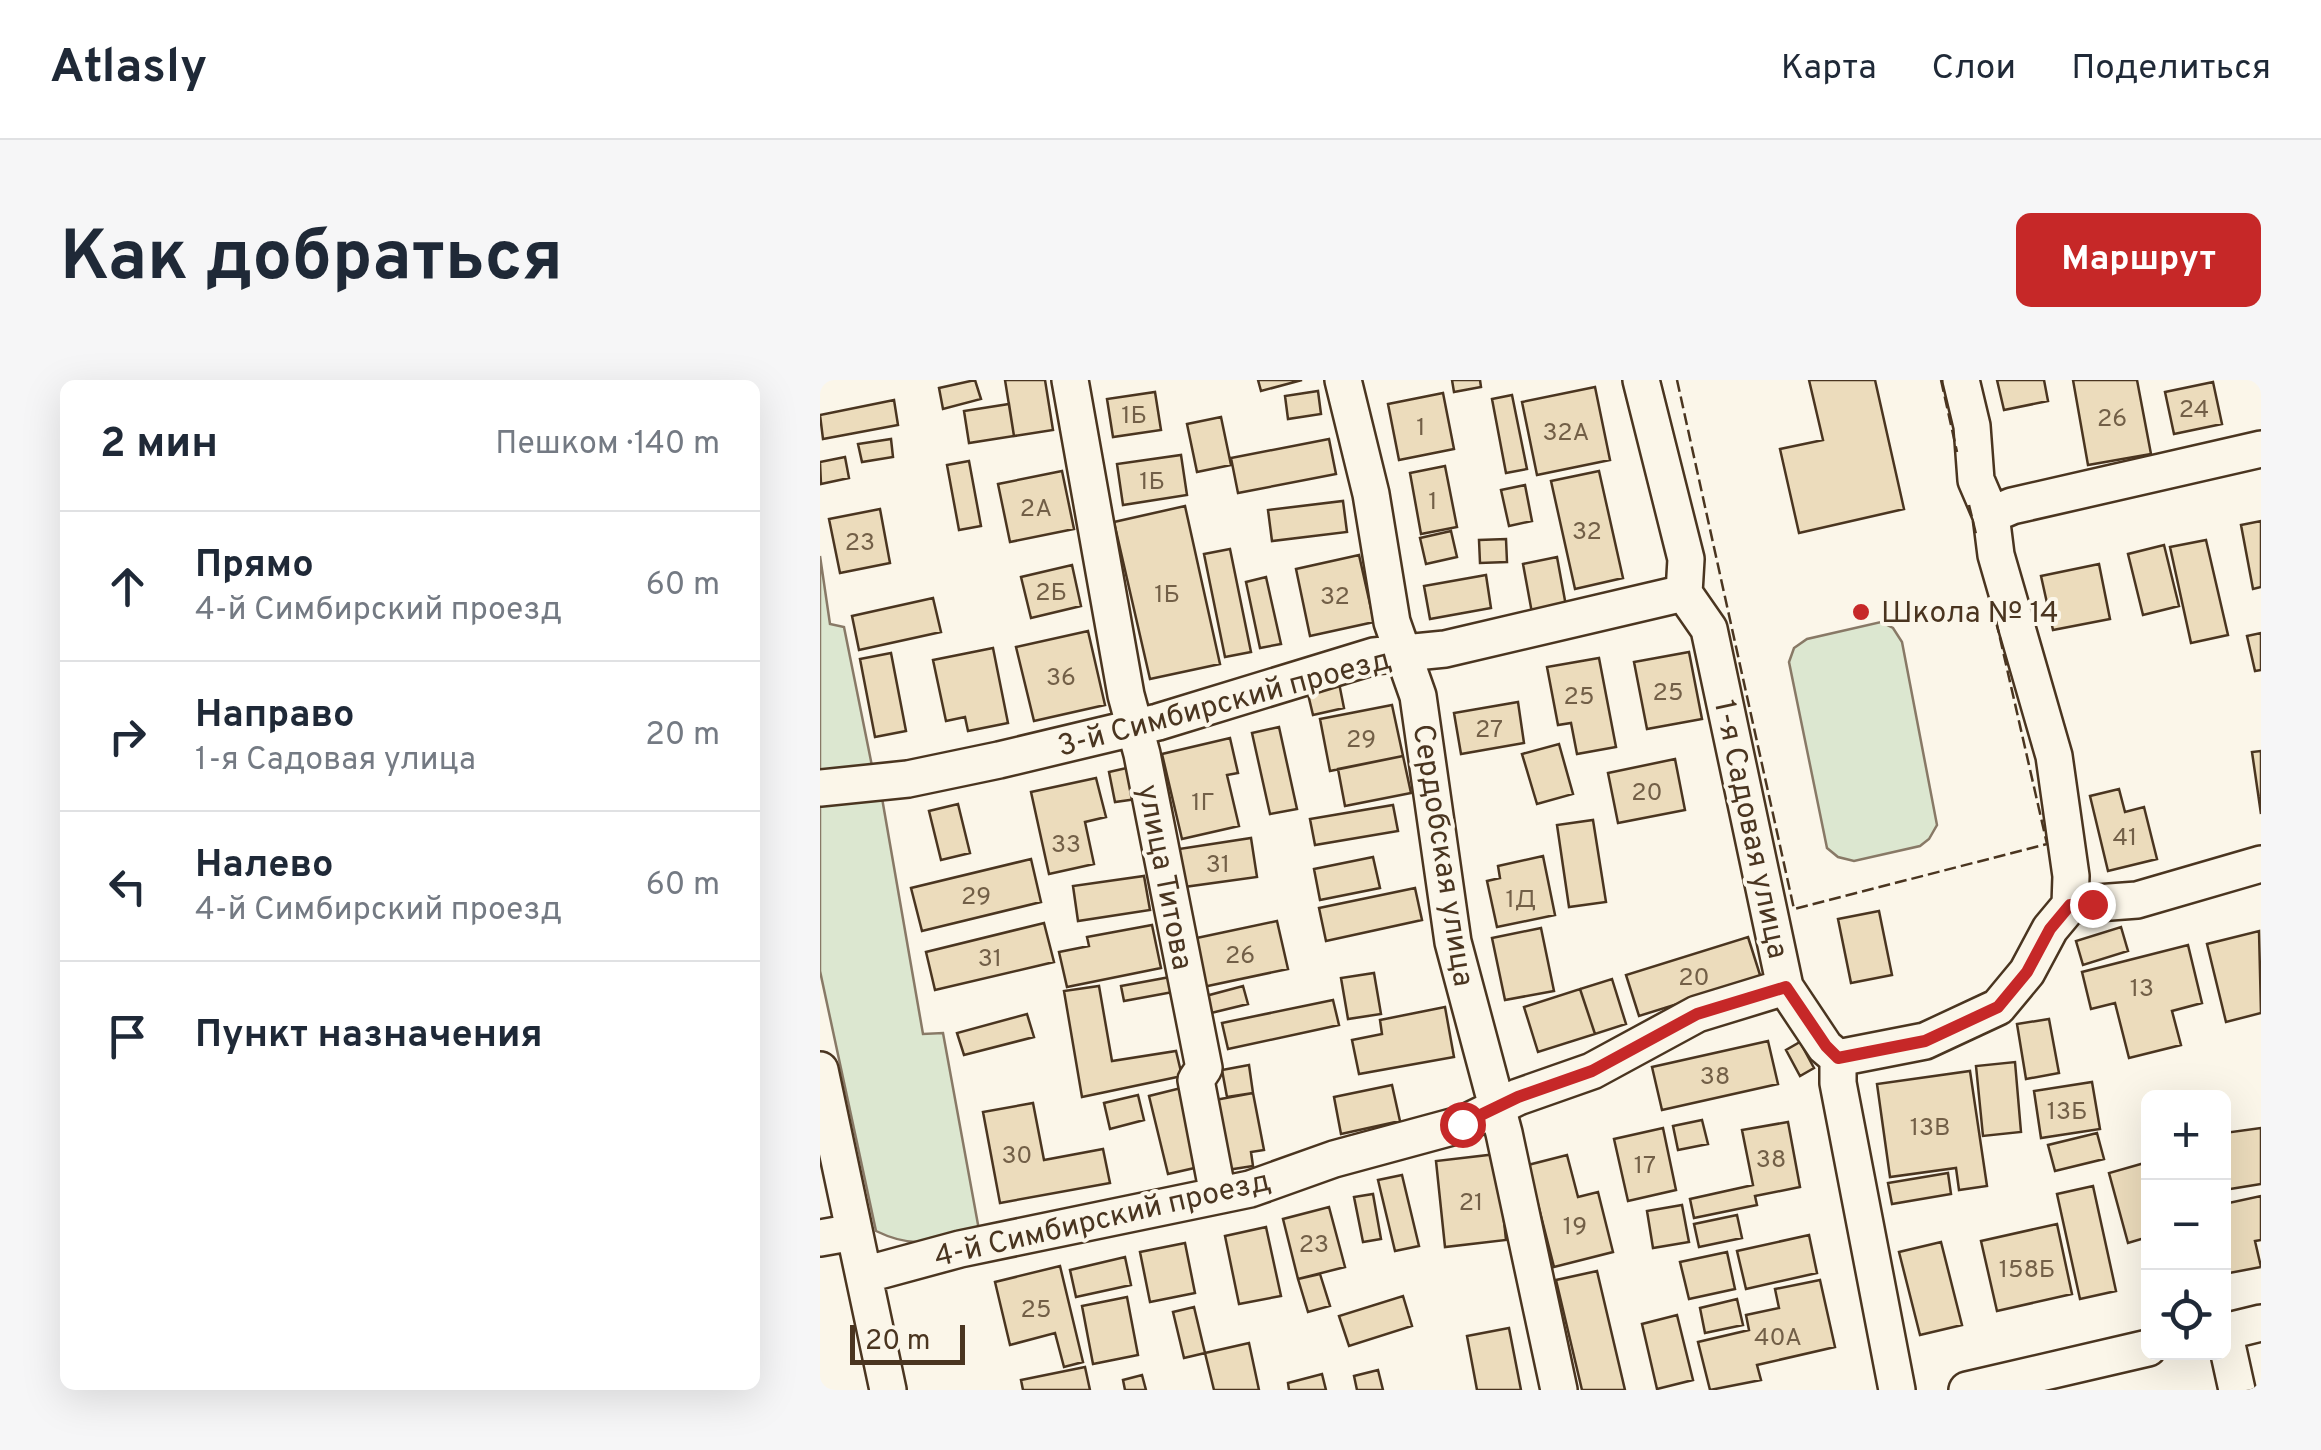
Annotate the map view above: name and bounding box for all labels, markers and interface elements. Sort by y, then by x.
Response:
text: Atlasly [50,39,207,99]
text: Карта [1781,47,1877,91]
text: Слои [1932,47,2016,91]
text: Поделиться [2071,47,2271,91]
button: Маршрут [2016,213,2261,307]
text: Как добраться [60,216,563,305]
house number: 24 [2179,395,2209,427]
house number: 1Б [1121,401,1147,433]
house number: 26 [2097,404,2127,436]
house number: 1 [1416,413,1426,445]
house number: 32А [1543,418,1589,450]
text: 2 мин [100,419,218,472]
text: Пешком · 140 m [495,425,720,465]
house number: 1Б [1139,467,1165,499]
house number: 1 [1428,487,1438,519]
house number: 2А [1020,494,1052,526]
house number: 32 [1572,517,1602,549]
house number: 23 [845,528,875,560]
text: Прямо [195,542,314,591]
icon: ahead [100,559,155,614]
text: 60 m [646,566,720,606]
house number: 2Б [1035,578,1067,610]
house number: 1Б [1154,580,1180,612]
house number: 32 [1320,582,1350,614]
text: 4-й Симбирский проезд [195,591,562,631]
place label: Школа № 14 [1881,596,2059,633]
marker: Школа № 14 [1850,601,1872,623]
street label: 3-й Симбирский проезд [1054,642,1395,767]
house number: 36 [1046,663,1076,695]
house number: 25 [1653,678,1683,710]
house number: 25 [1564,682,1594,714]
text: Направо [195,692,355,741]
street label: 1-я Садовая улица [1704,697,1795,962]
icon: right [100,709,155,764]
house number: 27 [1475,715,1503,747]
text: 20 m [645,716,720,756]
street label: Сердобская улица [1403,722,1481,989]
house number: 29 [1346,725,1376,757]
text: 1-я Садовая улица [195,741,476,781]
house number: 20 [1631,778,1663,810]
street label: улица Титова [1127,782,1200,973]
house number: 1Г [1191,788,1215,820]
house number: 41 [2113,823,2137,855]
house number: 33 [1051,830,1081,862]
text: Налево [195,842,334,891]
house number: 31 [1206,850,1230,882]
icon: left [100,859,155,914]
text: 60 m [646,866,720,906]
house number: 29 [961,882,991,914]
route end [2070,882,2116,928]
house number: 1Д [1506,885,1536,917]
text: 4-й Симбирский проезд [195,891,562,931]
house number: 26 [1225,941,1255,973]
house number: 31 [978,944,1002,976]
house number: 20 [1678,963,1710,995]
house number: 13 [2130,974,2154,1006]
icon: arrive [100,1009,155,1064]
text: Пункт назначения [195,1012,543,1061]
house number: 38 [1700,1062,1730,1094]
map controls [2141,1090,2231,1360]
button: + [2141,1090,2231,1180]
house number: 13Б [2047,1097,2087,1129]
route start [1440,1102,1486,1148]
house number: 13В [1910,1113,1950,1145]
house number: 30 [1002,1141,1032,1173]
house number: 38 [1756,1145,1786,1177]
house number: 17 [1634,1151,1656,1183]
street label: 4-й Симбирский проезд [931,1164,1274,1277]
button: − [2141,1180,2231,1270]
house number: 21 [1459,1188,1483,1220]
house number: 19 [1563,1212,1587,1244]
house number: 23 [1299,1230,1329,1262]
house number: 158Б [1999,1255,2055,1287]
button: locate [2141,1270,2231,1360]
house number: 25 [1021,1295,1051,1327]
scale bar [850,1320,965,1364]
house number: 40А [1754,1323,1802,1355]
text: 20 m [865,1324,930,1360]

